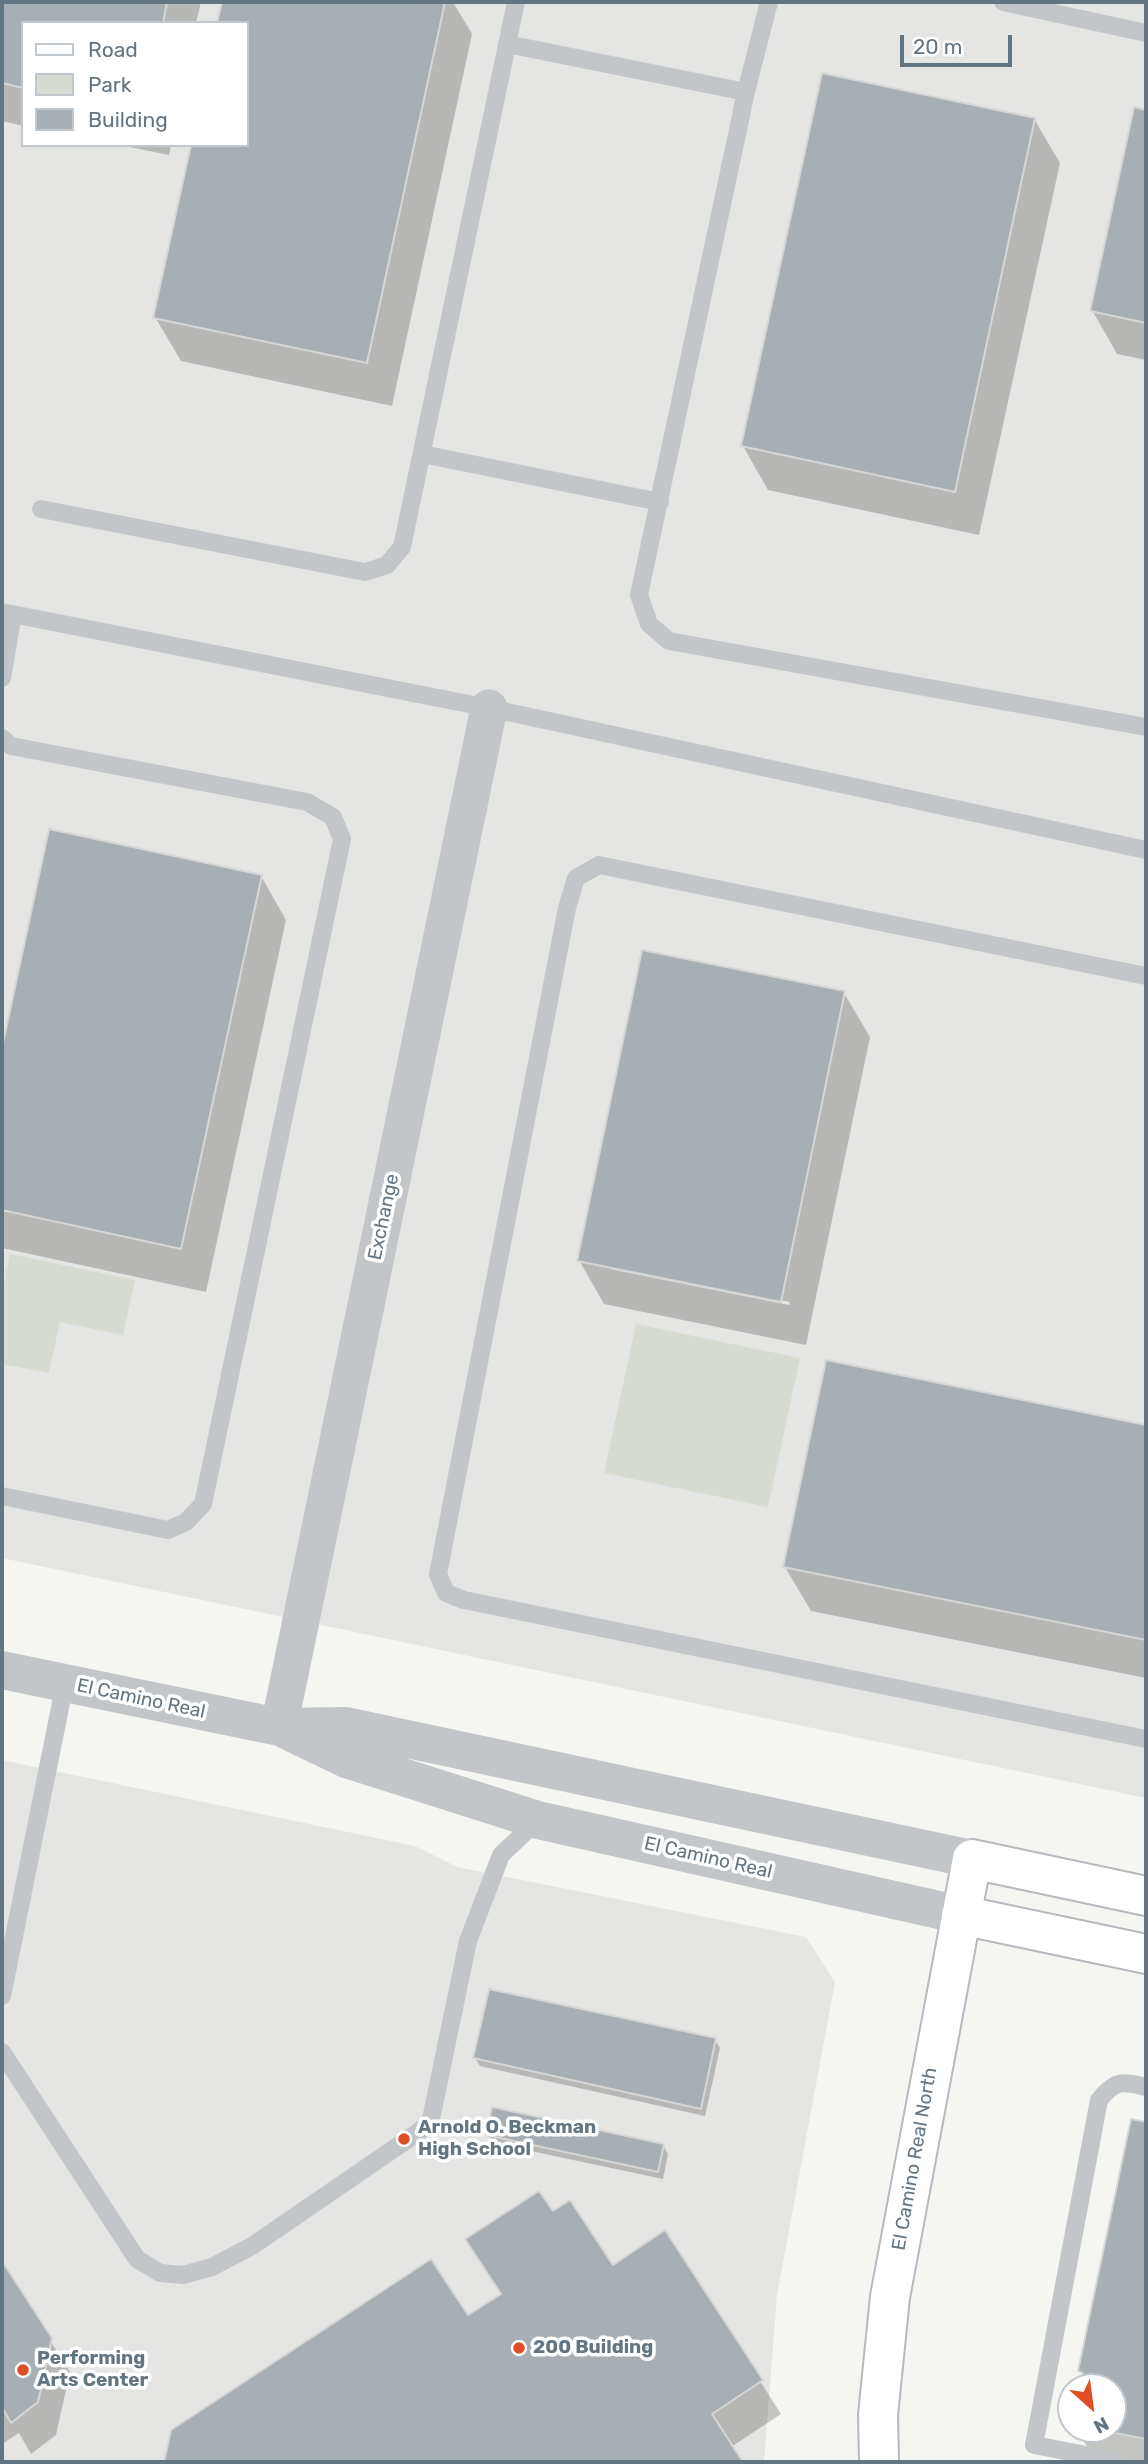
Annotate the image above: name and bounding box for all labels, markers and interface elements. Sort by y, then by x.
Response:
legend [21,21,248,147]
scale bar [903,21,1015,65]
text: 20 m [913,34,962,59]
text: Road [88,37,138,62]
text: Park [88,72,132,97]
text: Building [88,107,168,132]
street label: Exchange [364,1172,404,1262]
street label: El Camino Real [75,1674,207,1724]
street label: El Camino Real [642,1832,774,1884]
street label: El Camino Real North [888,2066,942,2252]
place label: Arnold O. Beckman High School [418,2117,596,2161]
marker: Arnold O. Beckman High School [396,2131,412,2147]
place label: 200 Building [533,2337,653,2359]
marker: 200 Building [511,2340,527,2356]
place label: Performing Arts Center [37,2348,148,2392]
marker: Performing Arts Center [15,2362,31,2378]
north arrow [1057,2373,1127,2443]
text: N [1090,2412,1113,2439]

